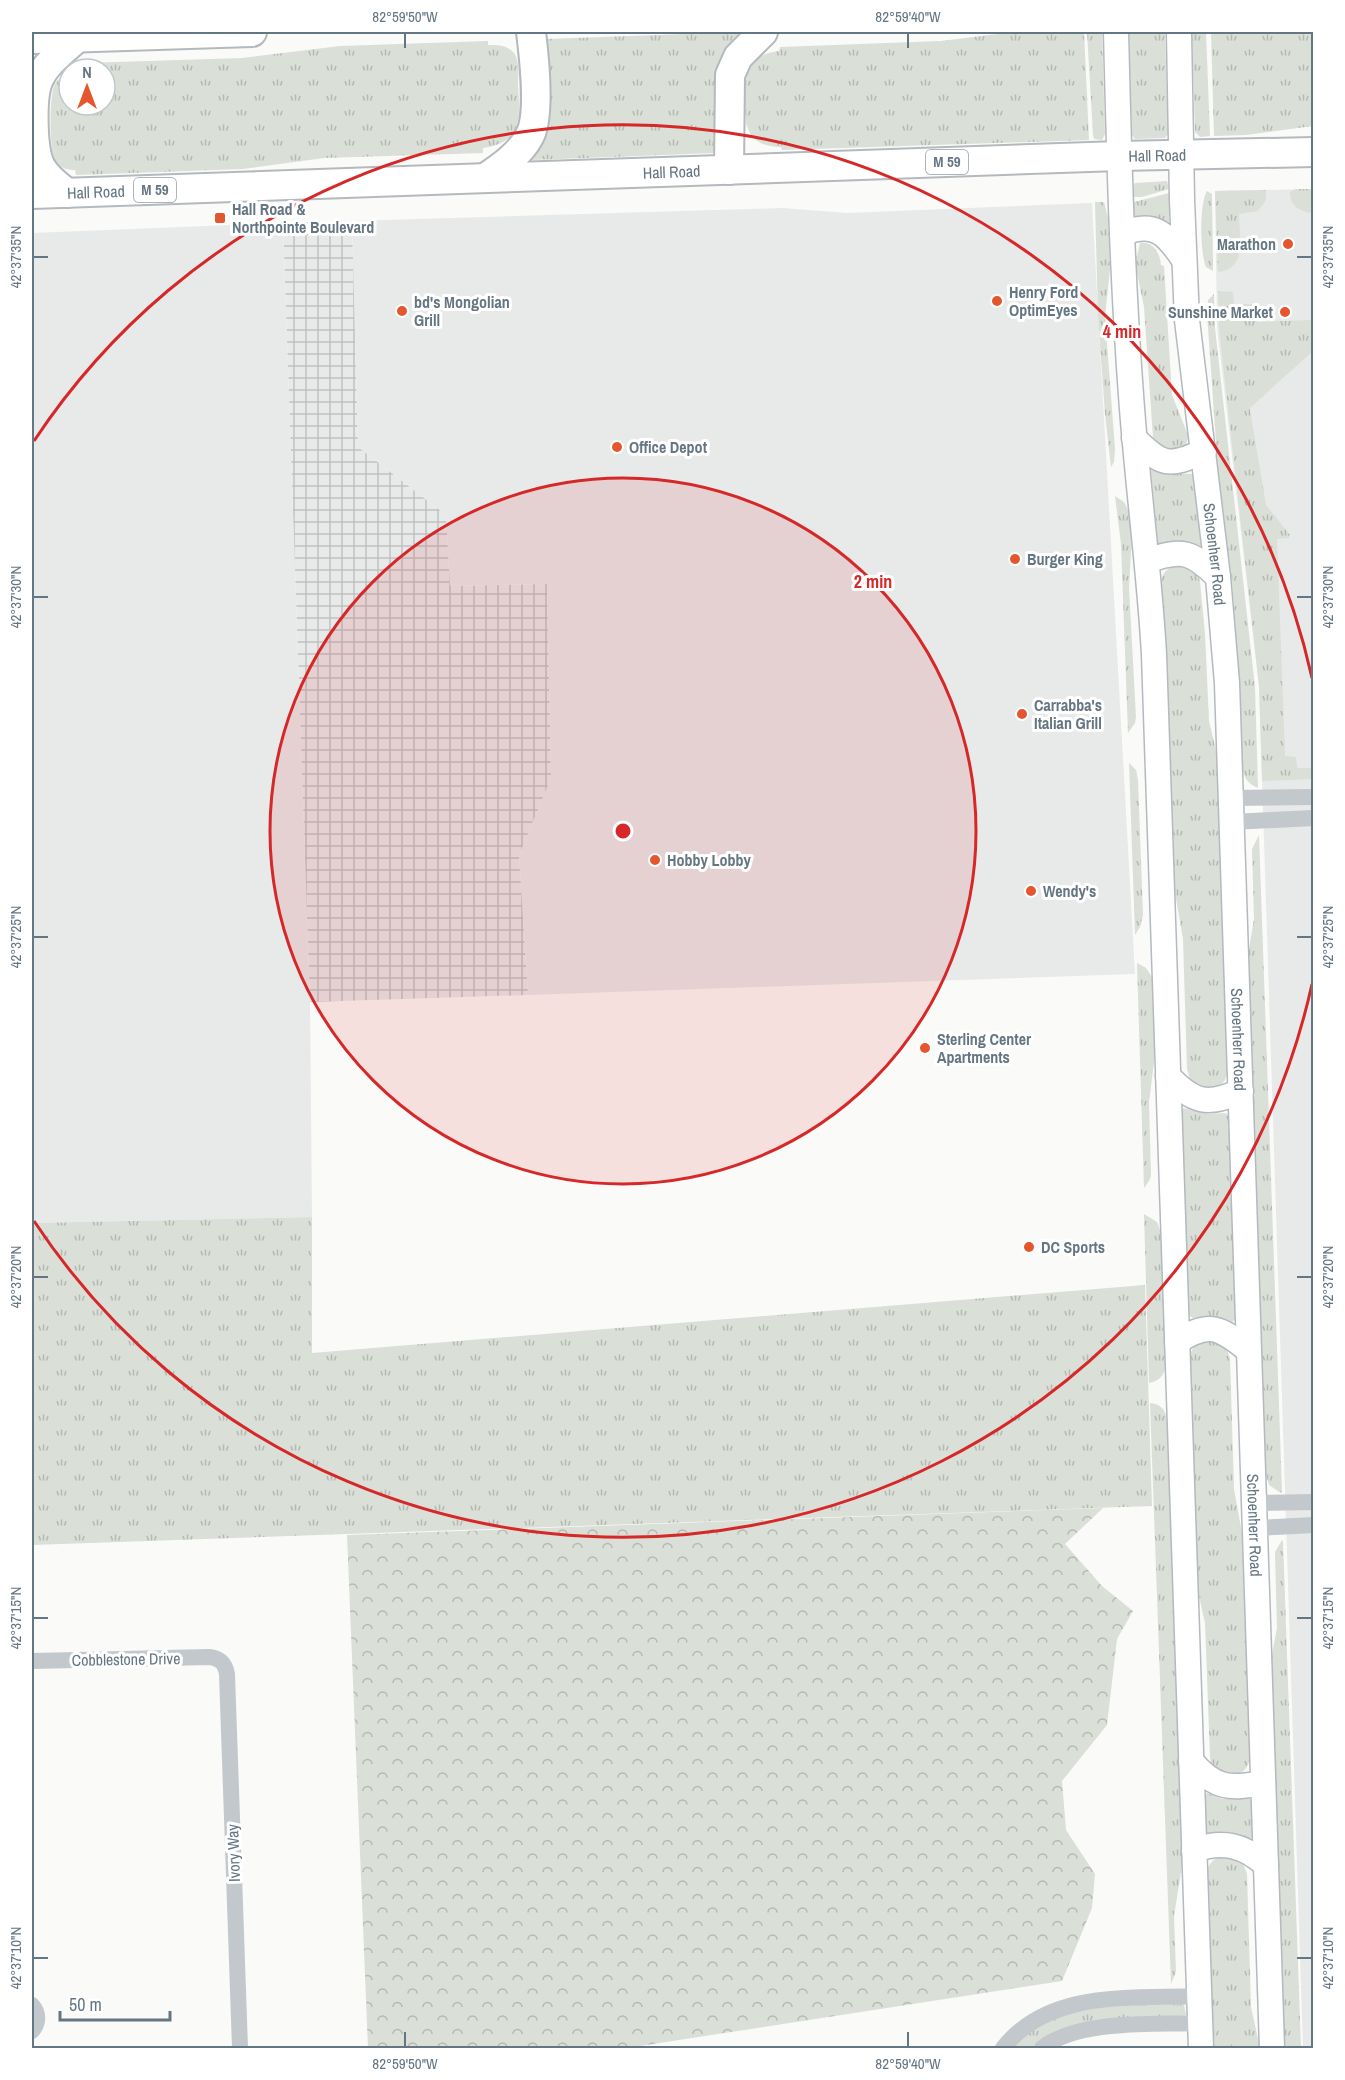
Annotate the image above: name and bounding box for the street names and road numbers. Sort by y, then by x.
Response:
street label: Hall Road [1128,144,1186,167]
road number: M 59 [926,150,968,174]
street label: Hall Road [642,160,701,184]
road number: M 59 [134,178,176,202]
street label: Hall Road [67,180,125,204]
street label: Schoenherr Road [1198,502,1231,606]
street label: Schoenherr Road [1226,988,1251,1091]
street label: Schoenherr Road [1242,1473,1267,1577]
street label: Cobblestone Drive [71,1647,181,1671]
street label: Ivory Way [221,1823,245,1882]

